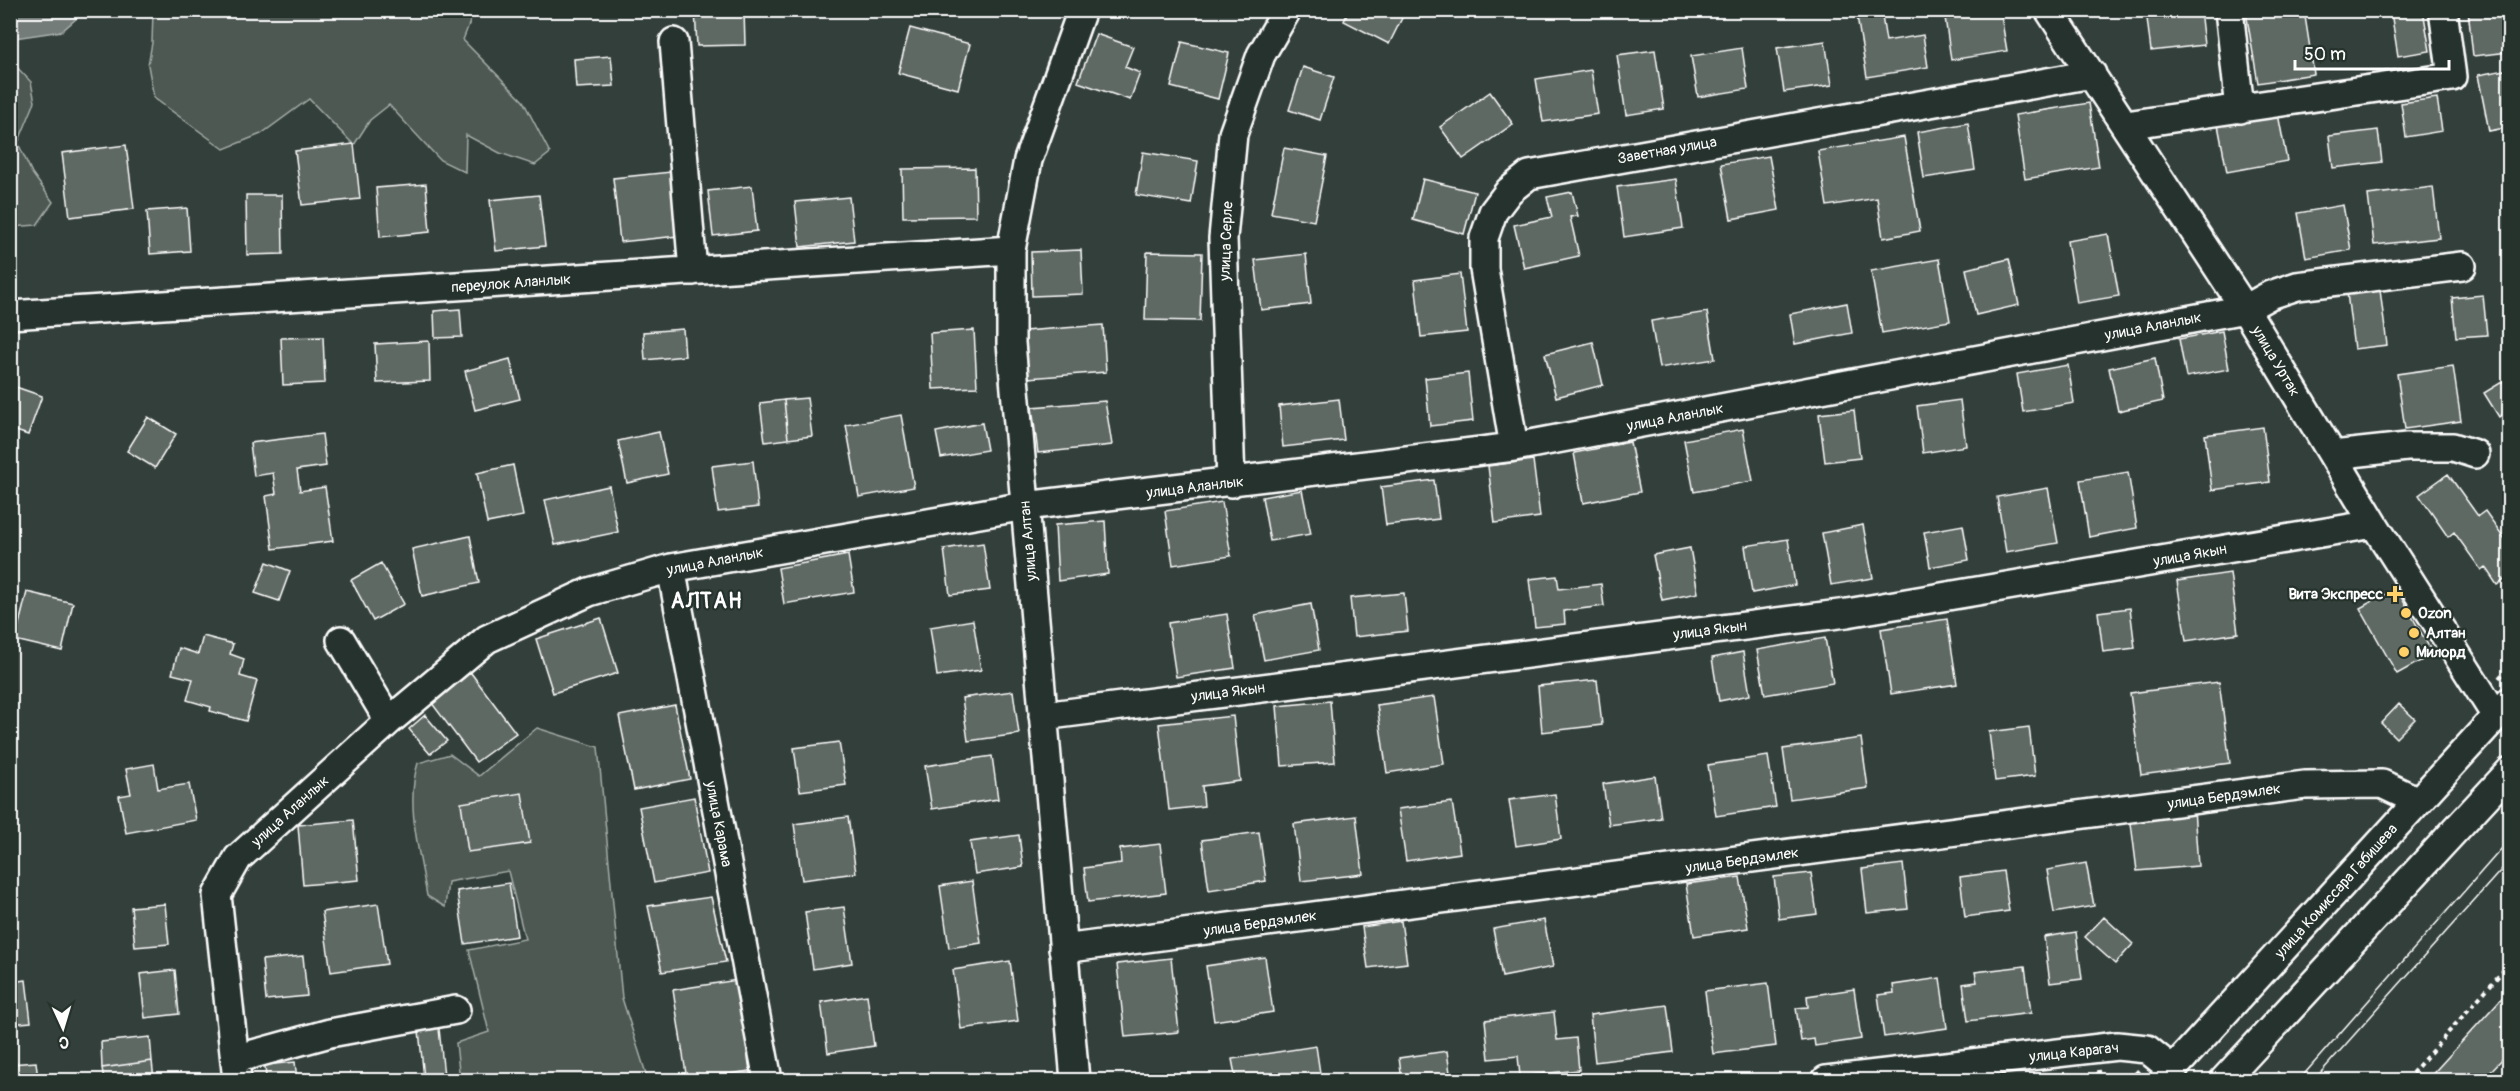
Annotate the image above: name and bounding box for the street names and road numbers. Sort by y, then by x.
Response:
street label: Заветная улица [1616,132,1718,169]
street label: улица Серле [1216,200,1237,282]
street label: переулок Аланлык [450,270,572,297]
street label: улица Аланлык [2102,308,2203,345]
street label: улица Уртак [2247,322,2304,400]
street label: улица Аланлык [1624,399,1725,436]
street label: улица Аланлык [1144,472,1245,503]
street label: улица Алтан [1016,500,1042,583]
street label: улица Якын [2151,540,2228,571]
street label: улица Аланлык [664,543,765,580]
street label: улица Якын [1671,617,1748,645]
street label: улица Якын [1189,679,1266,707]
street label: улица Аланлык [247,771,333,852]
street label: улица Карама [701,779,736,869]
street label: улица Бердэмлек [2165,779,2282,814]
street label: улица Комиссара Габишева [2270,820,2402,963]
street label: улица Бердэмлек [1683,843,1800,878]
street label: улица Бердэмлек [1201,906,1318,941]
street label: улица Карагач [2027,1038,2120,1067]

